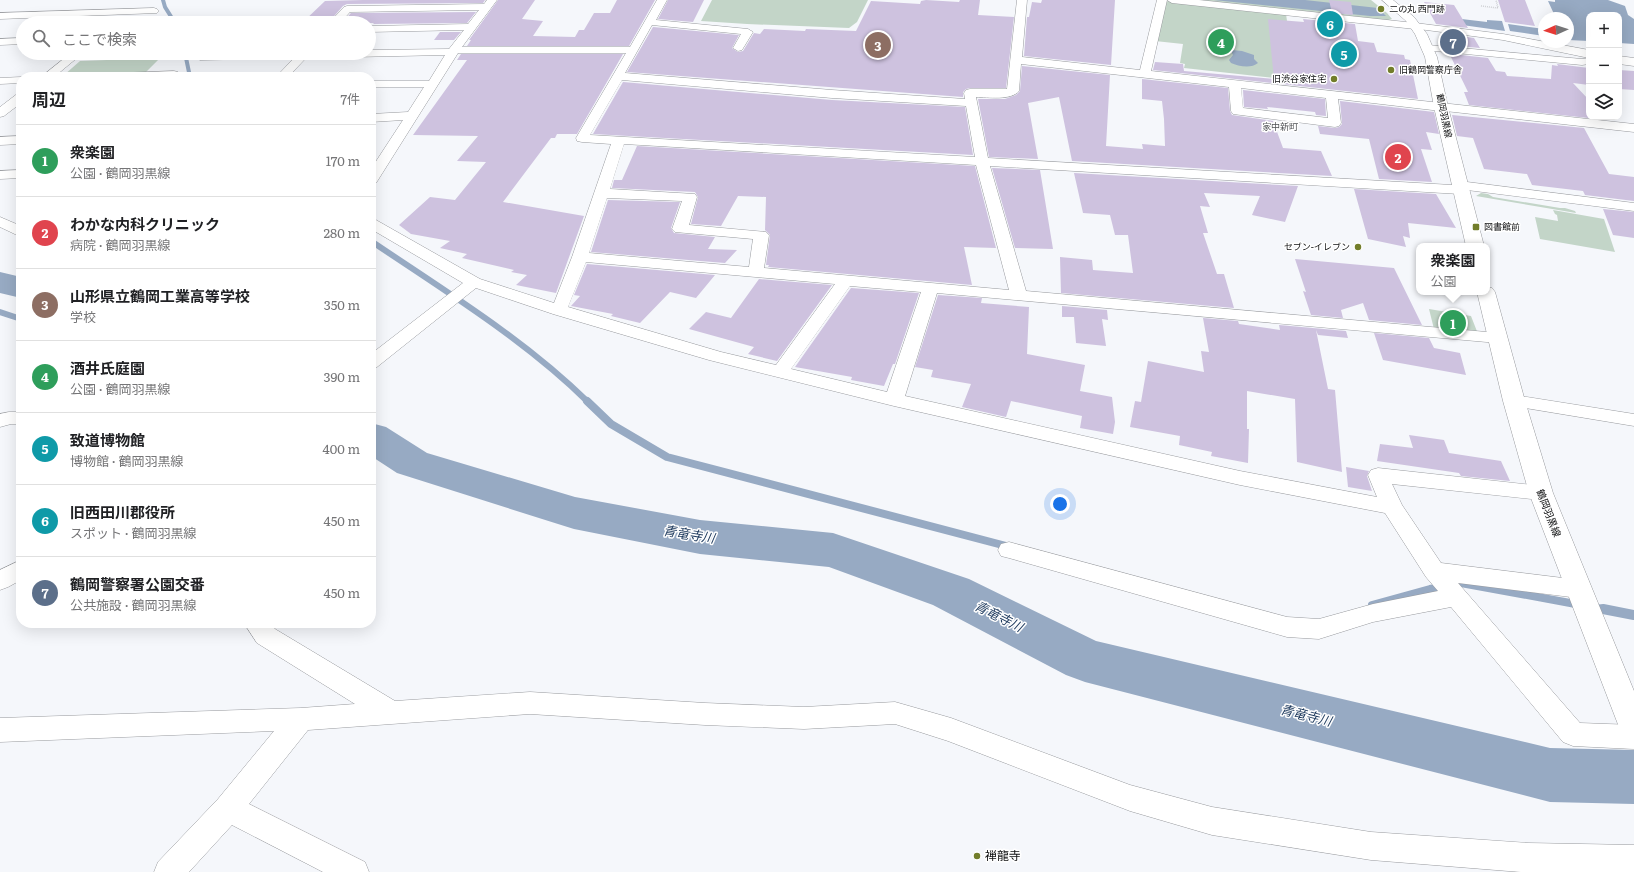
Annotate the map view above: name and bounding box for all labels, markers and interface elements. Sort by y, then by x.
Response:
place label: 二の丸 西門跡 [1389,1,1445,15]
marker: 二の丸 西門跡 [1376,4,1386,14]
pin: 6 [1317,9,1343,39]
north arrow [1538,12,1574,48]
map controls [1586,12,1622,120]
button: + [1586,12,1622,48]
search box [16,16,376,60]
icon: search [30,27,52,49]
text: ここで検索 [62,27,137,50]
pin: 4 [1208,27,1234,57]
pin: 7 [1440,27,1466,57]
pin: 3 [865,30,891,60]
pin: 5 [1331,39,1357,69]
button: − [1586,48,1622,84]
place label: 旧鶴岡警察庁舎 [1399,62,1462,76]
marker: 旧鶴岡警察庁舎 [1386,65,1396,75]
place label: 旧渋谷家住宅 [1272,71,1326,85]
marker: 旧渋谷家住宅 [1329,74,1339,84]
button: layers [1586,84,1622,120]
text: 周辺 [32,86,66,111]
text: 7件 [340,89,360,108]
street label: 鶴岡羽黒線 [1433,92,1457,140]
district label: 家中新町 [1262,119,1298,133]
text: 衆楽園 [70,140,115,163]
pin: 2 [1385,142,1411,172]
text: 1 [42,151,48,170]
text: 170 m [326,151,360,170]
text: 公園 · 鶴岡羽黒線 [70,163,171,182]
text: わかな内科クリニック [70,212,220,235]
place label: 図書館前 [1484,219,1520,233]
marker: 図書館前 [1471,222,1481,232]
text: 2 [42,223,48,242]
text: 280 m [324,223,360,242]
text: 病院 · 鶴岡羽黒線 [70,235,171,254]
place label: セブン-イレブン [1284,239,1350,253]
marker: セブン-イレブン [1353,242,1363,252]
popup [1416,243,1490,295]
text: 衆楽園 [1430,248,1476,271]
text: 公園 [1430,271,1457,290]
text: 山形県立鶴岡工業高等学校 [70,284,250,307]
text: 3 [41,295,49,314]
text: 350 m [324,295,360,314]
text: 学校 [70,307,96,326]
pin: 1 [1440,308,1466,338]
text: 酒井氏庭園 [70,356,145,379]
text: 4 [41,367,49,386]
text: 390 m [323,367,360,386]
text: 公園 · 鶴岡羽黒線 [70,379,171,398]
text: 致道博物館 [70,428,145,451]
text: 5 [41,439,49,458]
text: 400 m [323,439,360,458]
text: 博物館 · 鶴岡羽黒線 [70,451,184,470]
street label: 鶴岡羽黒線 [1534,487,1565,539]
your location [1050,494,1070,514]
text: 旧西田川郡役所 [70,500,175,523]
text: 6 [41,511,49,530]
text: 450 m [324,511,360,530]
water label: 青竜寺川 [662,520,718,547]
text: スポット · 鶴岡羽黒線 [70,523,197,542]
text: 鶴岡警察署公園交番 [70,572,205,595]
text: 7 [41,583,49,602]
text: 450 m [324,583,360,602]
text: 公共施設 · 鶴岡羽黒線 [70,595,197,614]
water label: 青竜寺川 [972,595,1028,637]
water label: 青竜寺川 [1279,699,1336,731]
place label: 禅龍寺 [985,846,1021,864]
marker: 禅龍寺 [972,851,982,861]

